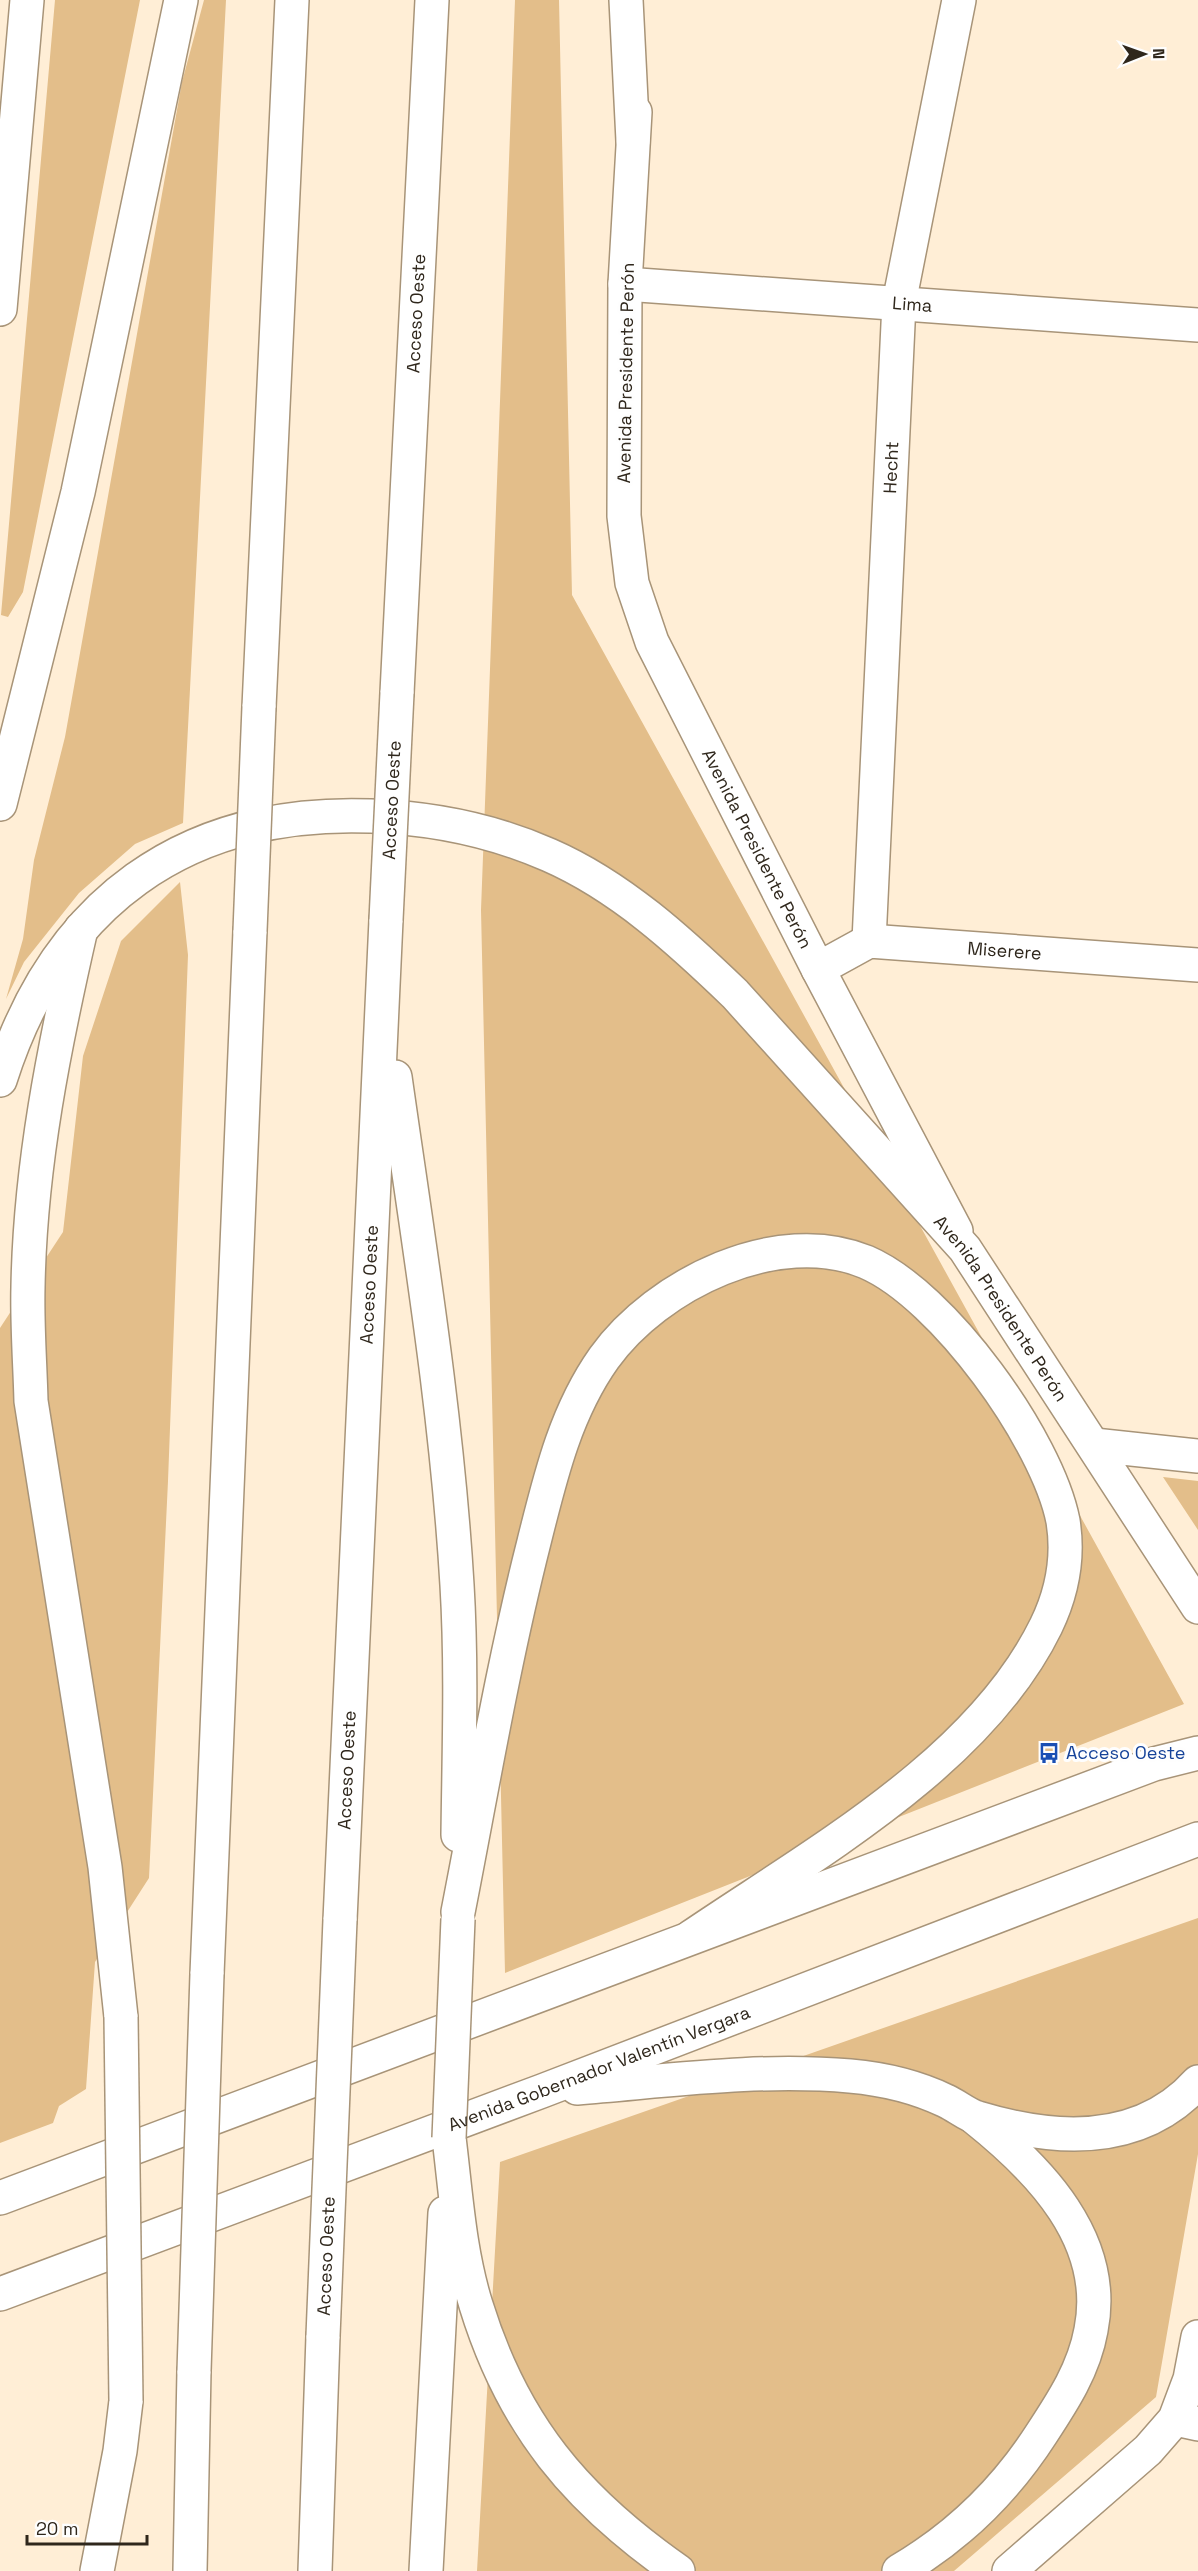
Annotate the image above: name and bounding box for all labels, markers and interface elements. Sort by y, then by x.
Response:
north arrow [1114,24,1174,84]
text: N [1148,48,1169,59]
street label: Acceso Oeste [401,253,430,374]
street label: Avenida Presidente Perón [612,262,639,484]
street label: Lima [891,291,933,317]
street label: Hecht [878,441,903,494]
street label: Acceso Oeste [377,740,406,860]
street label: Avenida Presidente Perón [697,745,818,952]
street label: Miserere [967,936,1042,965]
street label: Avenida Presidente Perón [929,1210,1073,1406]
street label: Acceso Oeste [354,1224,383,1345]
street label: Acceso Oeste [332,1710,361,1830]
bus stop icon: Acceso Oeste [1037,1741,1061,1765]
place label: Acceso Oeste [1066,1741,1185,1764]
street label: Avenida Gobernador Valentín Vergara [445,2000,753,2136]
street label: Acceso Oeste [312,2196,340,2316]
scale bar [27,2508,147,2546]
text: 20 m [36,2517,79,2540]

